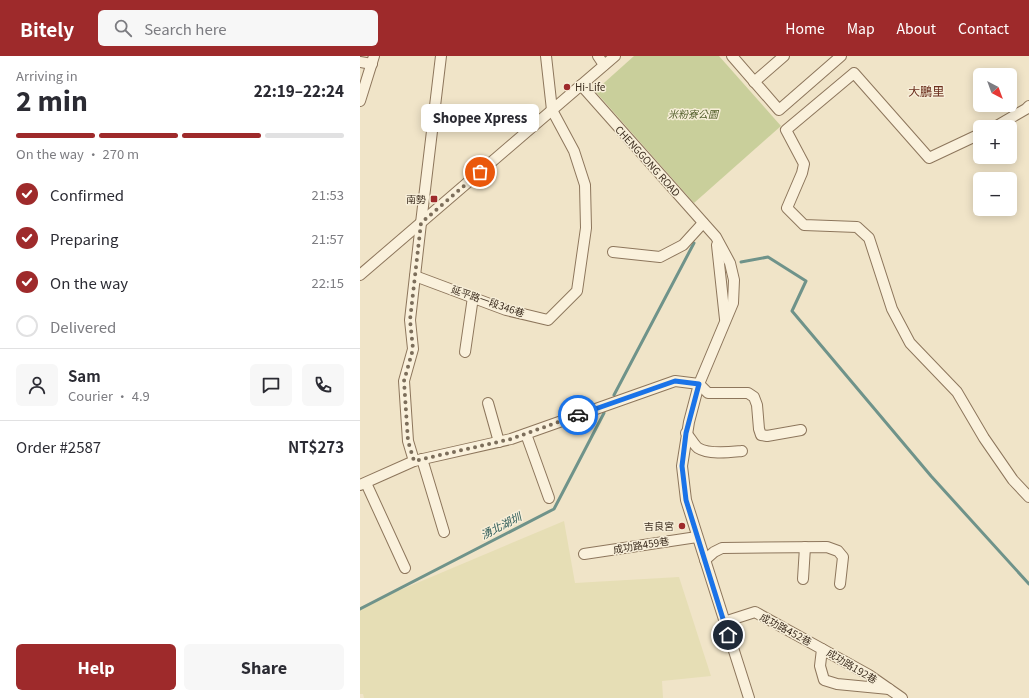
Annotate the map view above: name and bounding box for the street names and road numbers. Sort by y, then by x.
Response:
street label: CHENGGONG ROAD [612,122,684,200]
street label: 延平路一段346巷 [449,281,527,320]
street label: 成功路459巷 [612,533,670,556]
street label: 成功路452巷 [758,609,815,648]
street label: 成功路192巷 [824,645,880,687]

